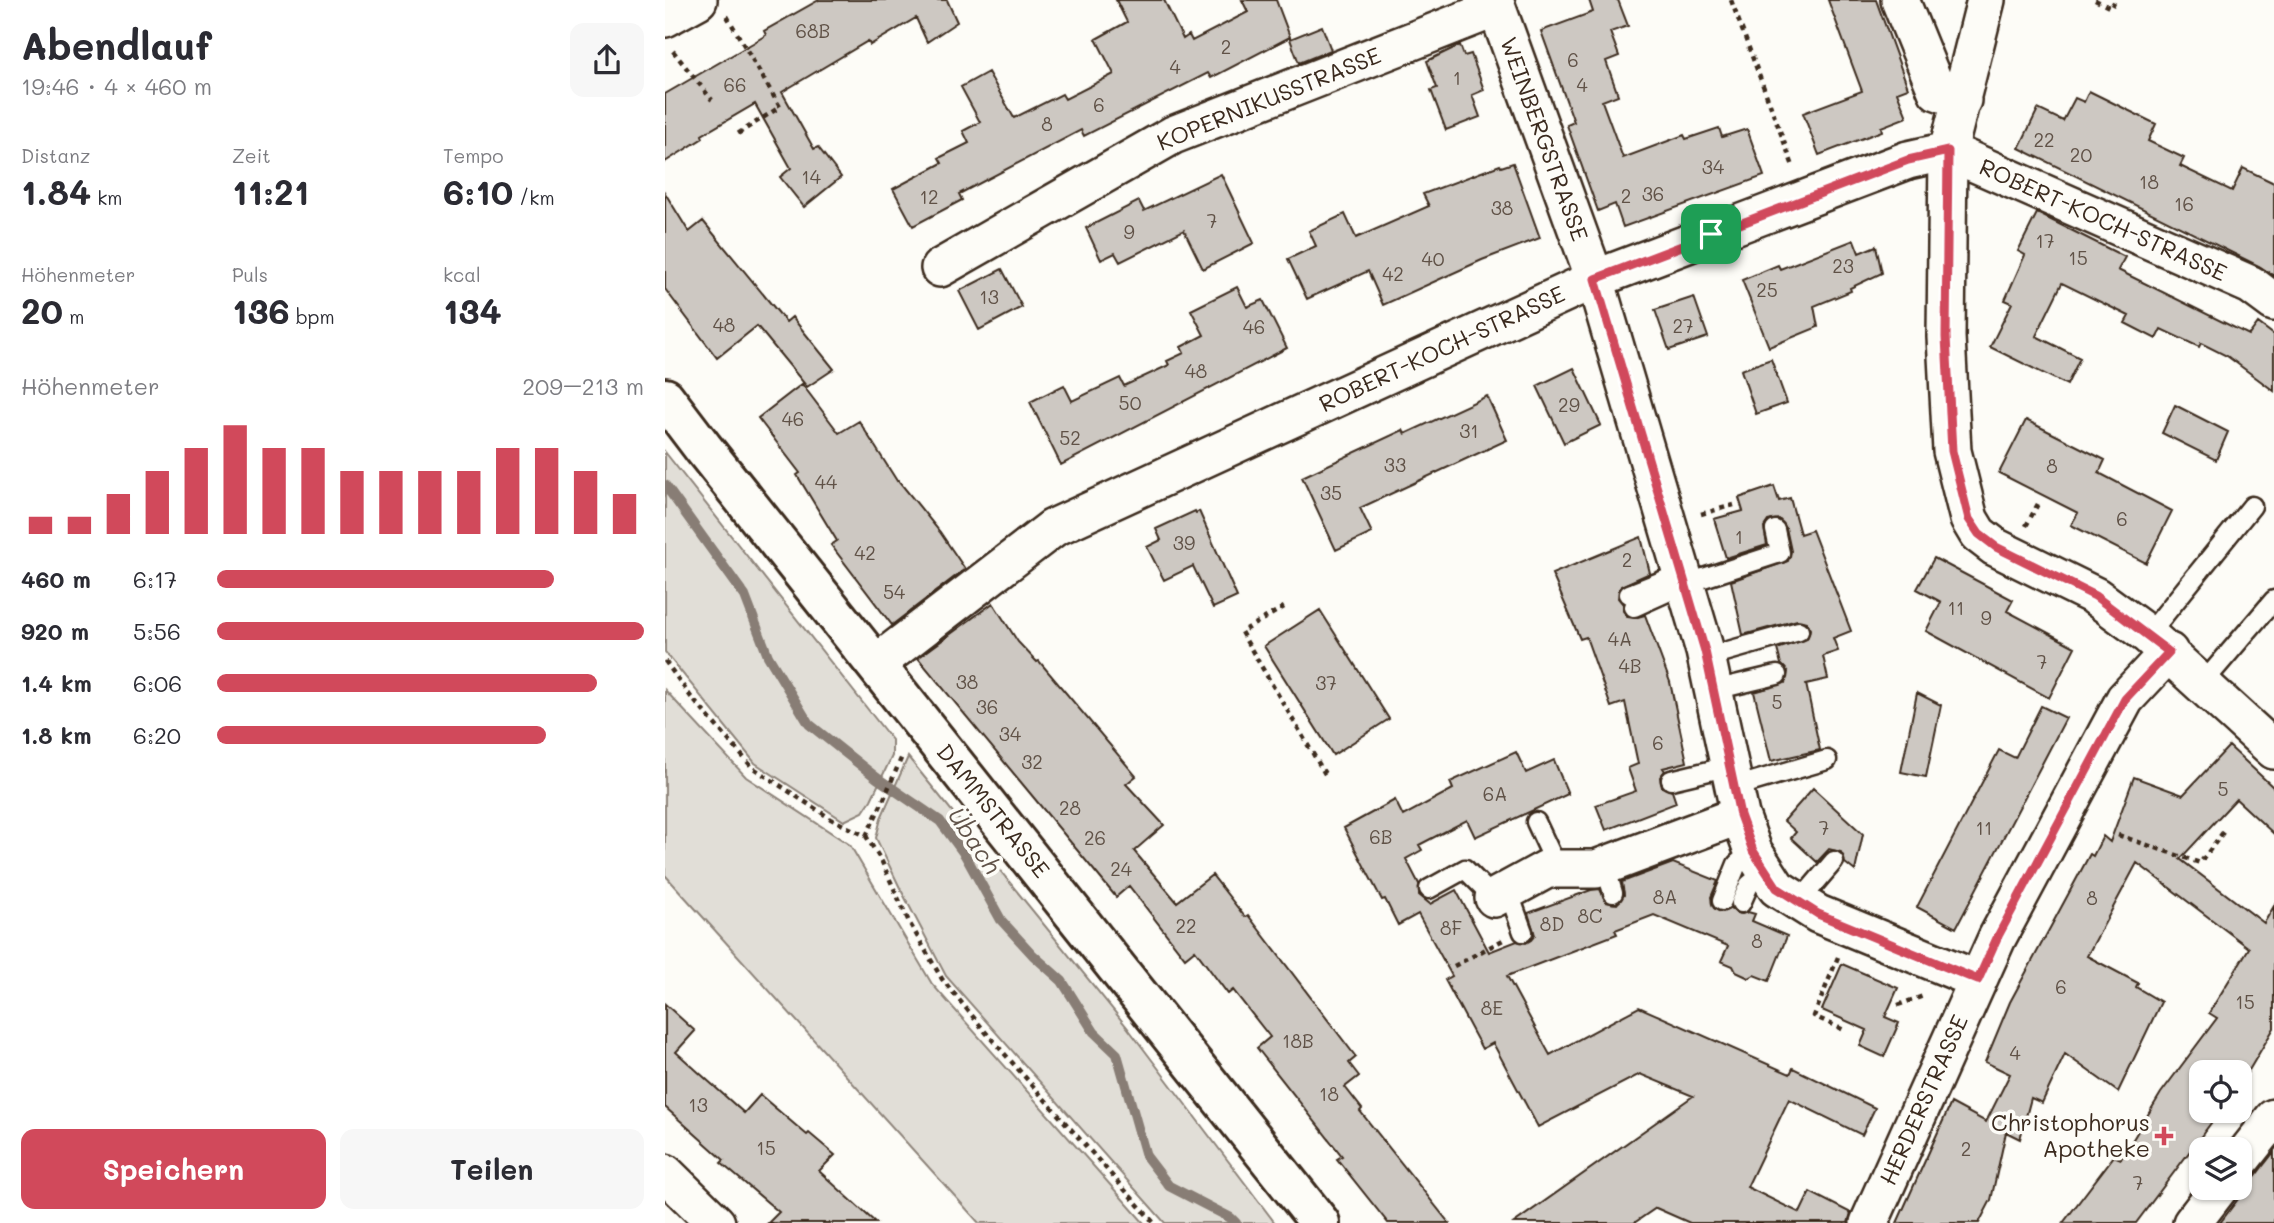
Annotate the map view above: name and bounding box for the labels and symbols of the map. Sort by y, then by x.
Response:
house number: 68B [796,18,830,43]
street label: WEINBERGSTRASSE [1494,32,1596,245]
house number: 2 [1221,34,1231,59]
street label: KOPERNIKUSSTRASSE [1152,39,1385,157]
house number: 6 [1567,47,1579,72]
house number: 4 [1169,54,1181,79]
house number: 1 [1453,65,1461,90]
house number: 66 [724,72,746,97]
house number: 4 [1576,72,1588,97]
house number: 6 [1093,92,1105,117]
house number: 8 [1041,111,1053,136]
house number: 22 [2033,127,2055,152]
house number: 20 [2070,142,2092,167]
street label: ROBERT-KOCH-STRASSE [1975,151,2232,287]
house number: 34 [1702,154,1724,179]
house number: 14 [801,164,821,189]
house number: 18 [2139,169,2159,194]
house number: 36 [1642,181,1664,206]
house number: 2 [1621,183,1631,208]
house number: 12 [919,184,939,209]
house number: 16 [2174,191,2194,216]
house number: 38 [1491,195,1513,220]
pin [1681,204,1741,264]
house number: 7 [1207,208,1217,233]
house number: 9 [1123,219,1135,244]
house number: 17 [2035,228,2055,253]
house number: 15 [2068,245,2088,270]
house number: 40 [1422,246,1445,271]
house number: 23 [1832,253,1854,278]
house number: 42 [1382,261,1404,286]
house number: 25 [1756,277,1778,302]
street label: ROBERT-KOCH-STRASSE [1314,278,1569,418]
house number: 13 [979,284,999,309]
house number: 48 [713,312,735,337]
house number: 27 [1672,313,1694,338]
house number: 46 [1243,314,1265,339]
house number: 48 [1185,358,1207,383]
house number: 50 [1119,390,1142,415]
house number: 29 [1558,392,1580,417]
house number: 46 [782,406,804,431]
house number: 31 [1459,418,1479,443]
house number: 52 [1059,425,1081,450]
house number: 33 [1384,452,1406,477]
house number: 8 [2046,453,2058,478]
house number: 44 [815,469,837,494]
house number: 35 [1320,480,1342,505]
house number: 6 [2116,506,2128,531]
house number: 1 [1735,524,1743,549]
house number: 39 [1173,530,1195,555]
house number: 42 [854,540,876,565]
house number: 2 [1622,547,1632,572]
house number: 54 [883,579,905,604]
house number: 11 [1948,595,1965,620]
house number: 9 [1980,605,1992,630]
house number: 4A [1608,626,1632,651]
house number: 7 [2037,649,2047,674]
house number: 4B [1619,653,1641,678]
house number: 38 [956,669,978,694]
house number: 37 [1315,670,1337,695]
house number: 5 [1771,689,1783,714]
house number: 36 [976,694,998,719]
house number: 34 [999,721,1021,746]
house number: 6 [1652,730,1664,755]
street label: DAMMSTRASSE [931,737,1057,883]
house number: 32 [1021,749,1043,774]
house number: 5 [2217,776,2229,801]
house number: 6A [1483,781,1507,806]
house number: 28 [1059,795,1081,820]
water label: Übach [942,801,1009,879]
house number: 7 [1819,815,1829,840]
house number: 11 [1976,815,1993,840]
house number: 6B [1369,824,1393,849]
house number: 26 [1084,825,1106,850]
house number: 24 [1110,856,1132,881]
house number: 8A [1653,884,1677,909]
house number: 8 [2086,885,2098,910]
house number: 8C [1577,903,1603,928]
house number: 8D [1540,911,1564,936]
house number: 22 [1175,913,1197,938]
house number: 8F [1440,915,1462,940]
house number: 8 [1751,928,1763,953]
house number: 6 [2055,974,2067,999]
house number: 15 [2235,989,2255,1014]
house number: 8E [1481,995,1503,1020]
street label: HERDERSTRASSE [1872,1010,1974,1190]
house number: 18B [1282,1028,1314,1053]
house number: 4 [2009,1040,2021,1065]
house number: 18 [1319,1081,1339,1106]
house number: 13 [688,1092,708,1117]
place label: Christophorus Apotheke [1991,1107,2150,1163]
marker: Christophorus Apotheke [2156,1128,2172,1144]
house number: 15 [756,1135,776,1160]
house number: 2 [1961,1136,1971,1161]
house number: 7 [2133,1170,2143,1195]

